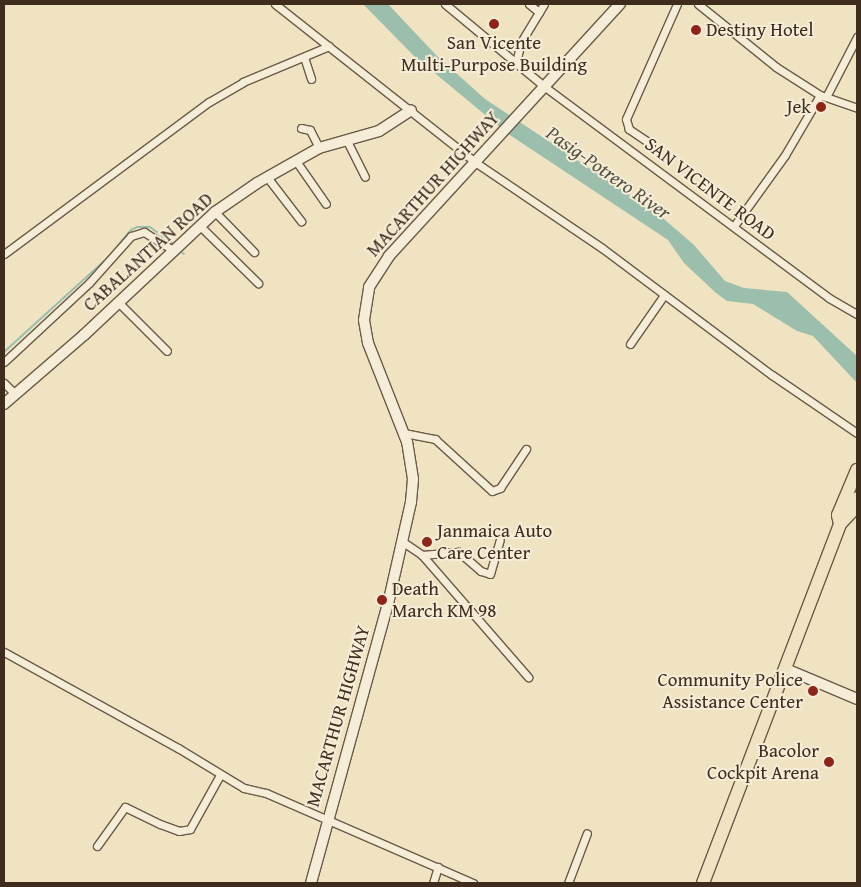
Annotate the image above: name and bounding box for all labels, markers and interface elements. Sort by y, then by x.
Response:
marker: San Vicente Multi-Purpose Building [488,18,500,30]
place label: Destiny Hotel [706,19,814,41]
marker: Destiny Hotel [690,24,702,36]
place label: San Vicente Multi-Purpose Building [401,32,587,76]
place label: Jek [786,96,811,118]
marker: Jek [815,101,827,113]
street label: MACARTHUR HIGHWAY [362,107,504,261]
water label: Pasig-Potrero River [542,120,676,224]
street label: SAN VICENTE ROAD [640,133,780,245]
street label: CABALANTIAN ROAD [79,188,217,316]
place label: Janmaica Auto Care Center [437,520,552,564]
marker: Janmaica Auto Care Center [421,536,433,548]
place label: Death March KM 98 [392,578,496,622]
marker: Death March KM 98 [376,594,388,606]
street label: MACARTHUR HIGHWAY [301,623,375,809]
place label: Community Police Assistance Center [657,669,803,713]
marker: Community Police Assistance Center [807,685,819,697]
place label: Bacolor Cockpit Arena [707,740,819,784]
marker: Bacolor Cockpit Arena [823,756,835,768]

